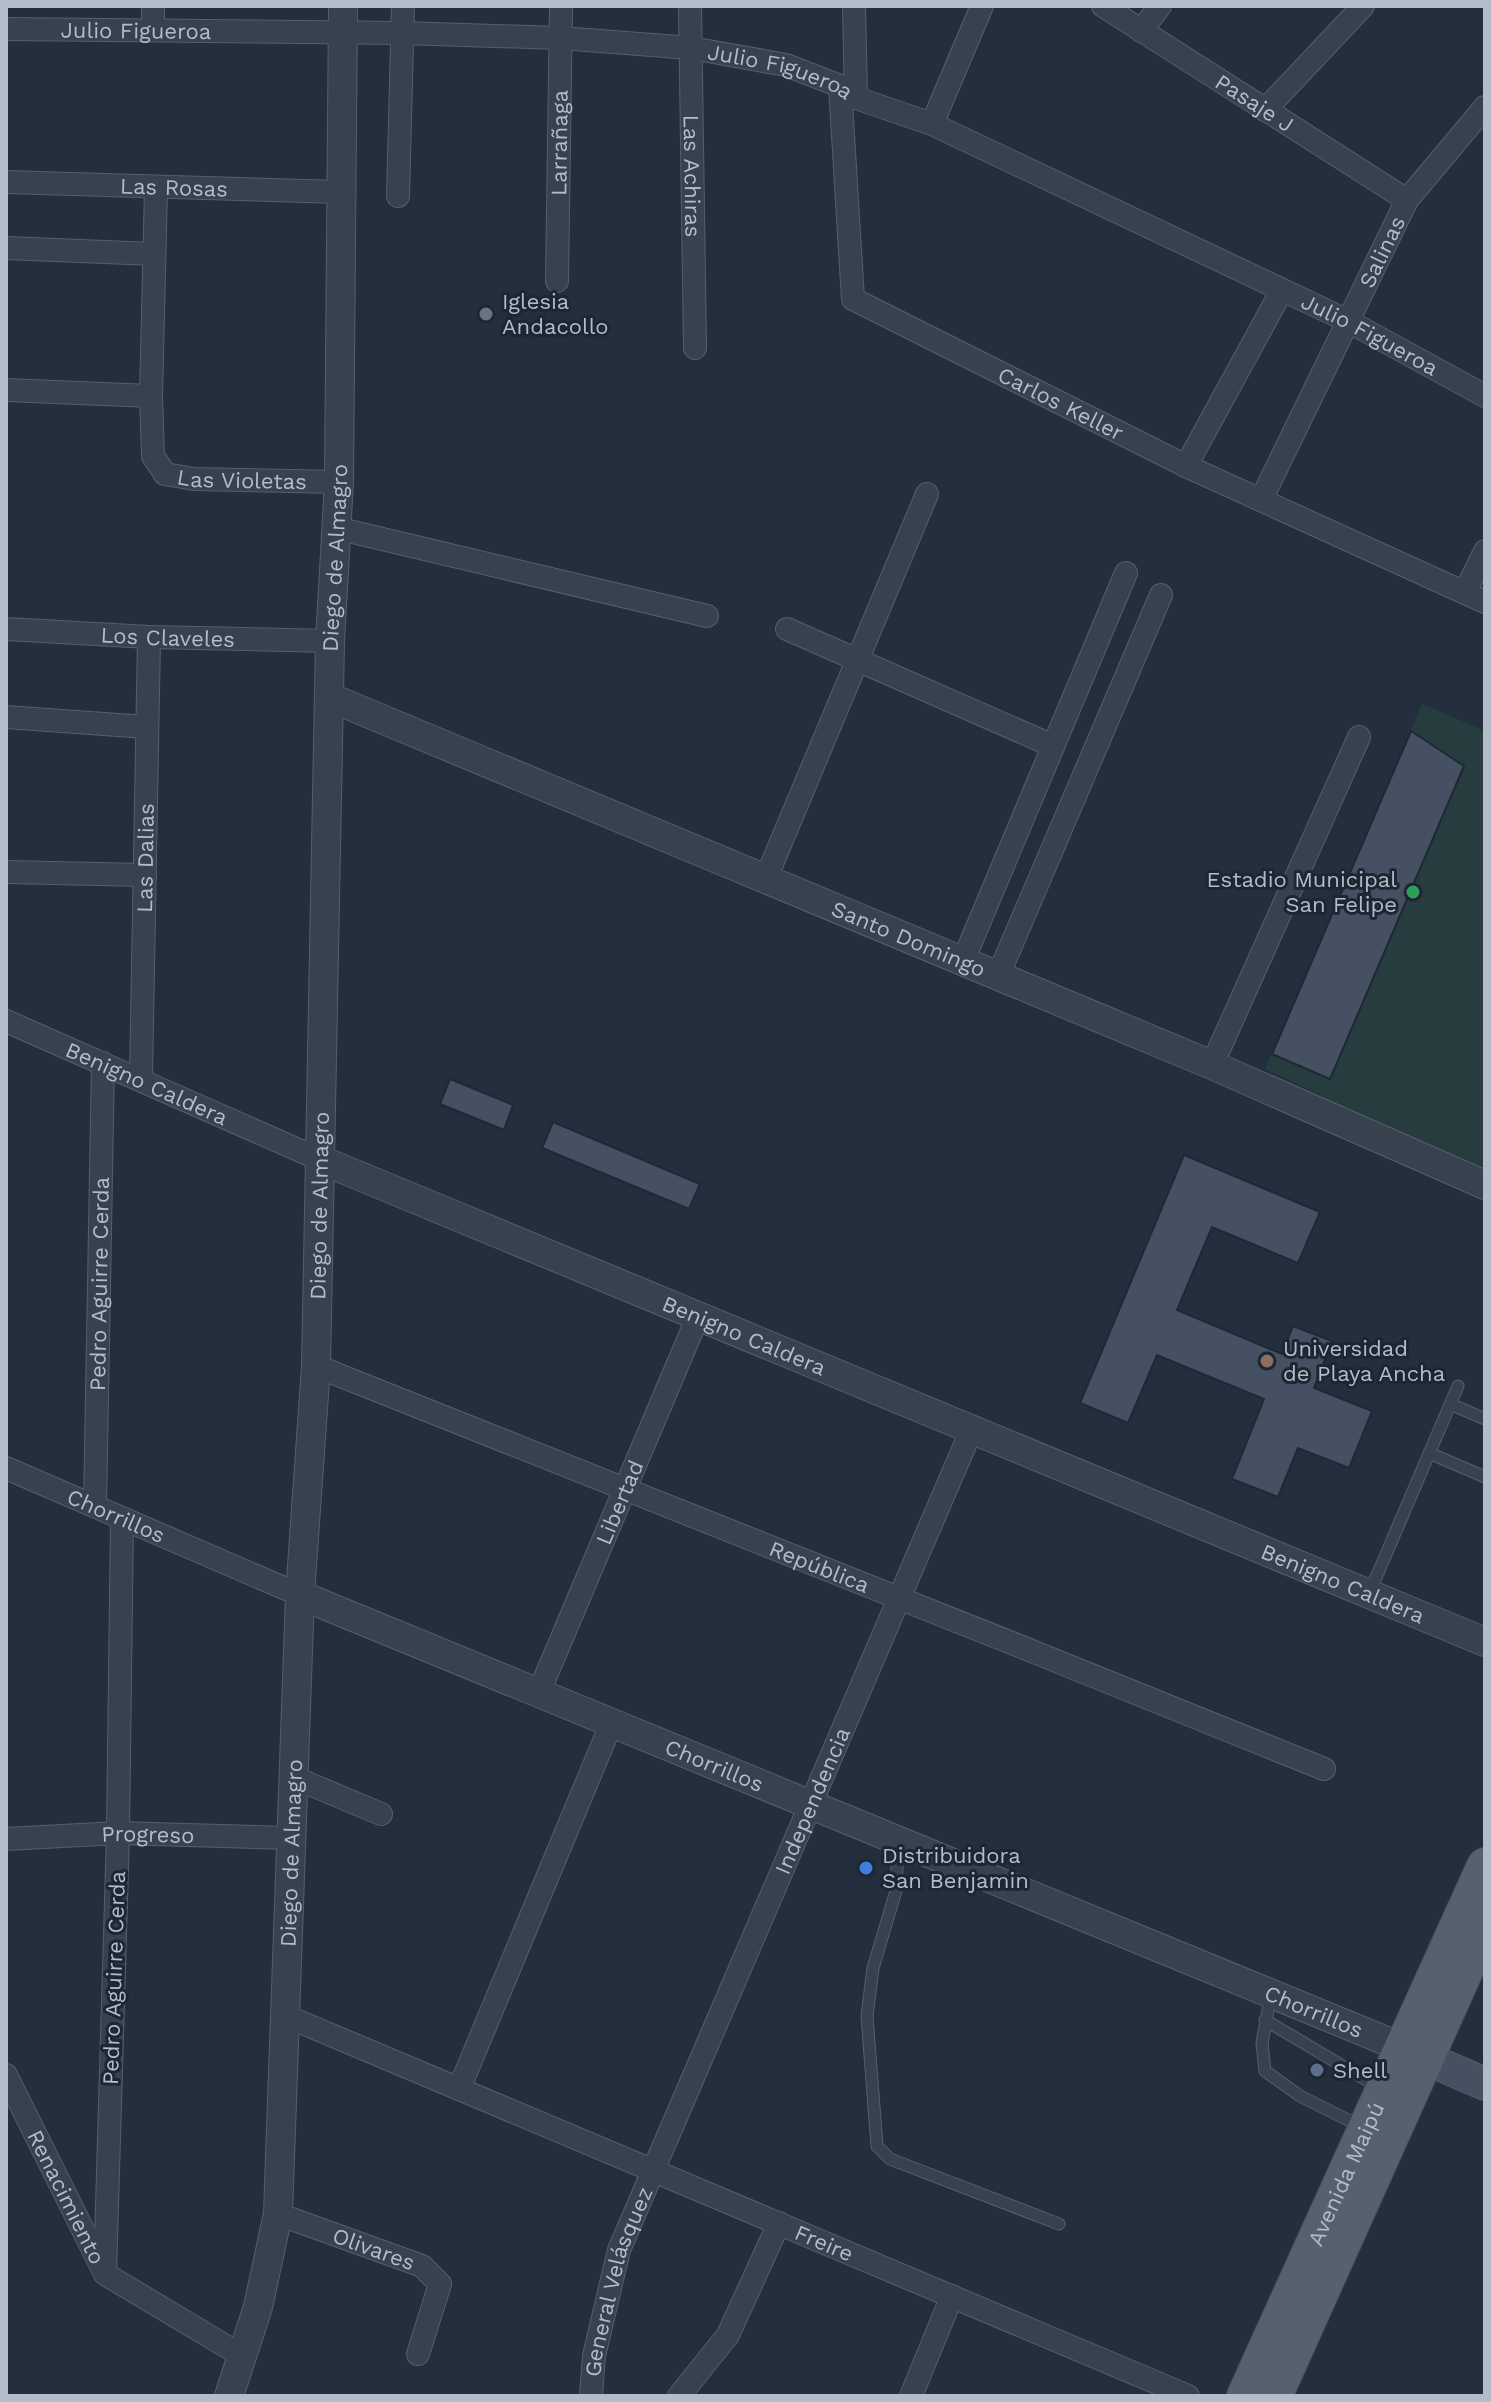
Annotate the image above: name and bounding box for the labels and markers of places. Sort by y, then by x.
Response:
place label: Iglesia Andacollo [502,289,609,339]
marker: Iglesia Andacollo [477,305,495,323]
place label: Estadio Municipal San Felipe [1207,867,1397,917]
marker: Estadio Municipal San Felipe [1404,883,1422,901]
place label: Universidad de Playa Ancha [1283,1336,1445,1386]
marker: Universidad de Playa Ancha [1258,1352,1276,1370]
place label: Distribuidora San Benjamin [882,1843,1029,1893]
marker: Distribuidora San Benjamin [857,1859,875,1877]
place label: Shell [1333,2058,1387,2083]
marker: Shell [1308,2061,1326,2079]

